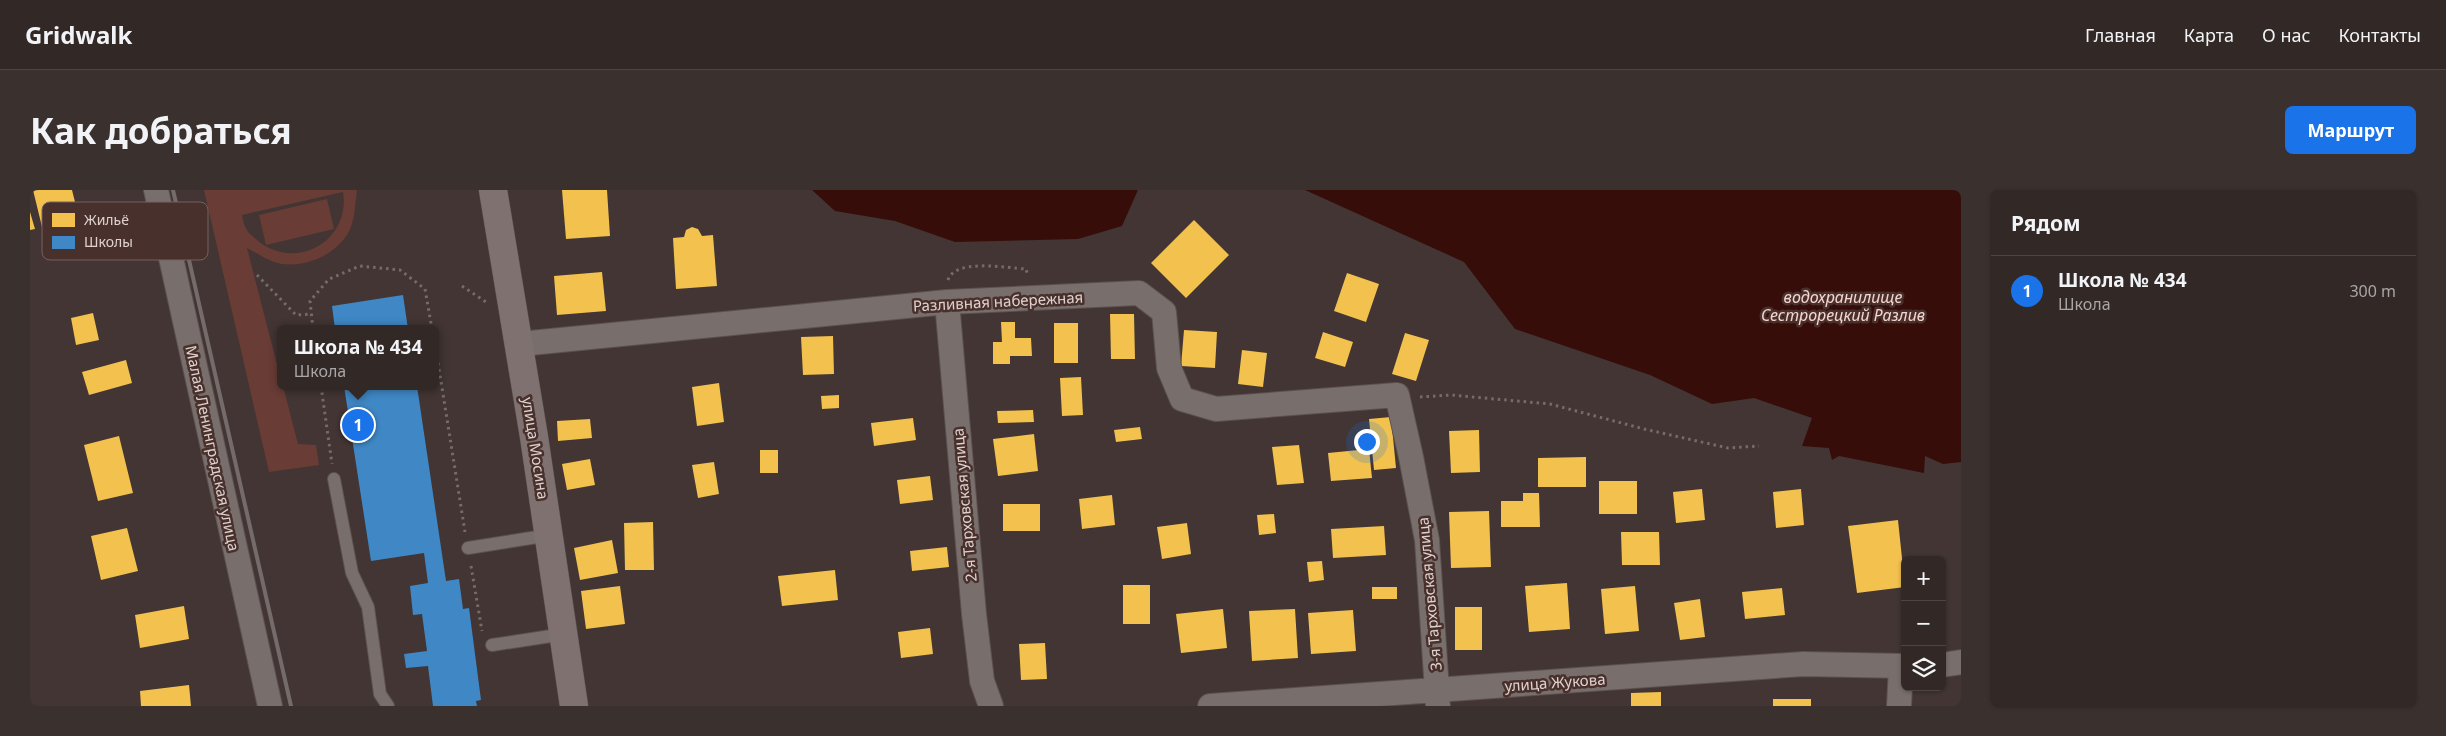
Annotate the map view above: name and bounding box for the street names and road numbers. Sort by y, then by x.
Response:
street label: Разливная набережная [912,287,1084,315]
street label: Малая Ленинградская улица [181,343,245,553]
street label: улица Мосина [518,395,554,501]
street label: 2-я Тарховская улица [947,427,981,583]
street label: 3-я Тарховская улица [1412,516,1446,672]
street label: улица Жукова [1504,669,1606,695]

